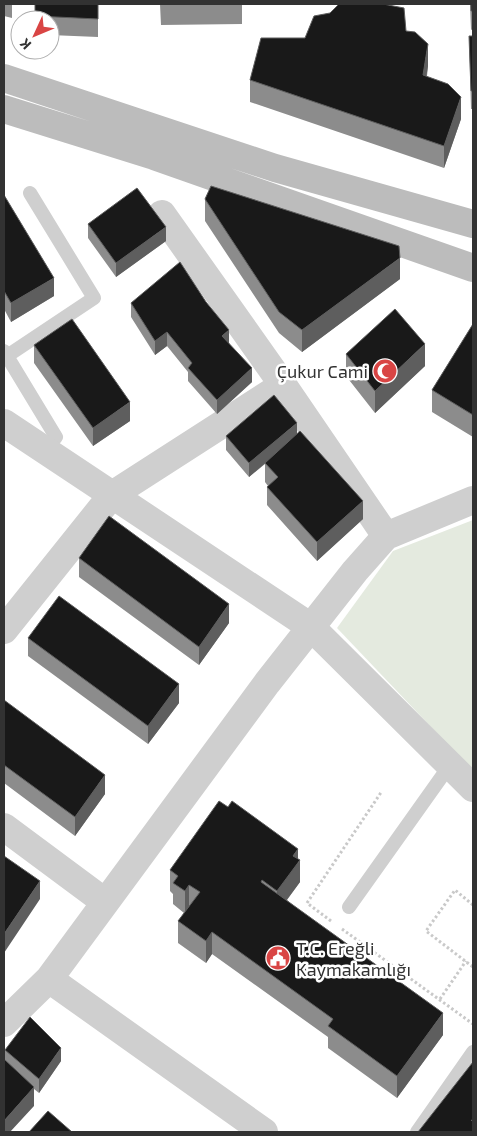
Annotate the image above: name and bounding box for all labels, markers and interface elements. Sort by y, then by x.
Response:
north arrow [10,10,60,60]
text: K [16,35,34,53]
mosque icon: Çukur Cami [372,358,398,384]
place label: Çukur Cami [277,360,368,383]
place label: T.C. Ereğli Kaymakamlığı [296,937,411,980]
public building icon: T.C. Ereğli Kaymakamlığı [265,945,291,971]

